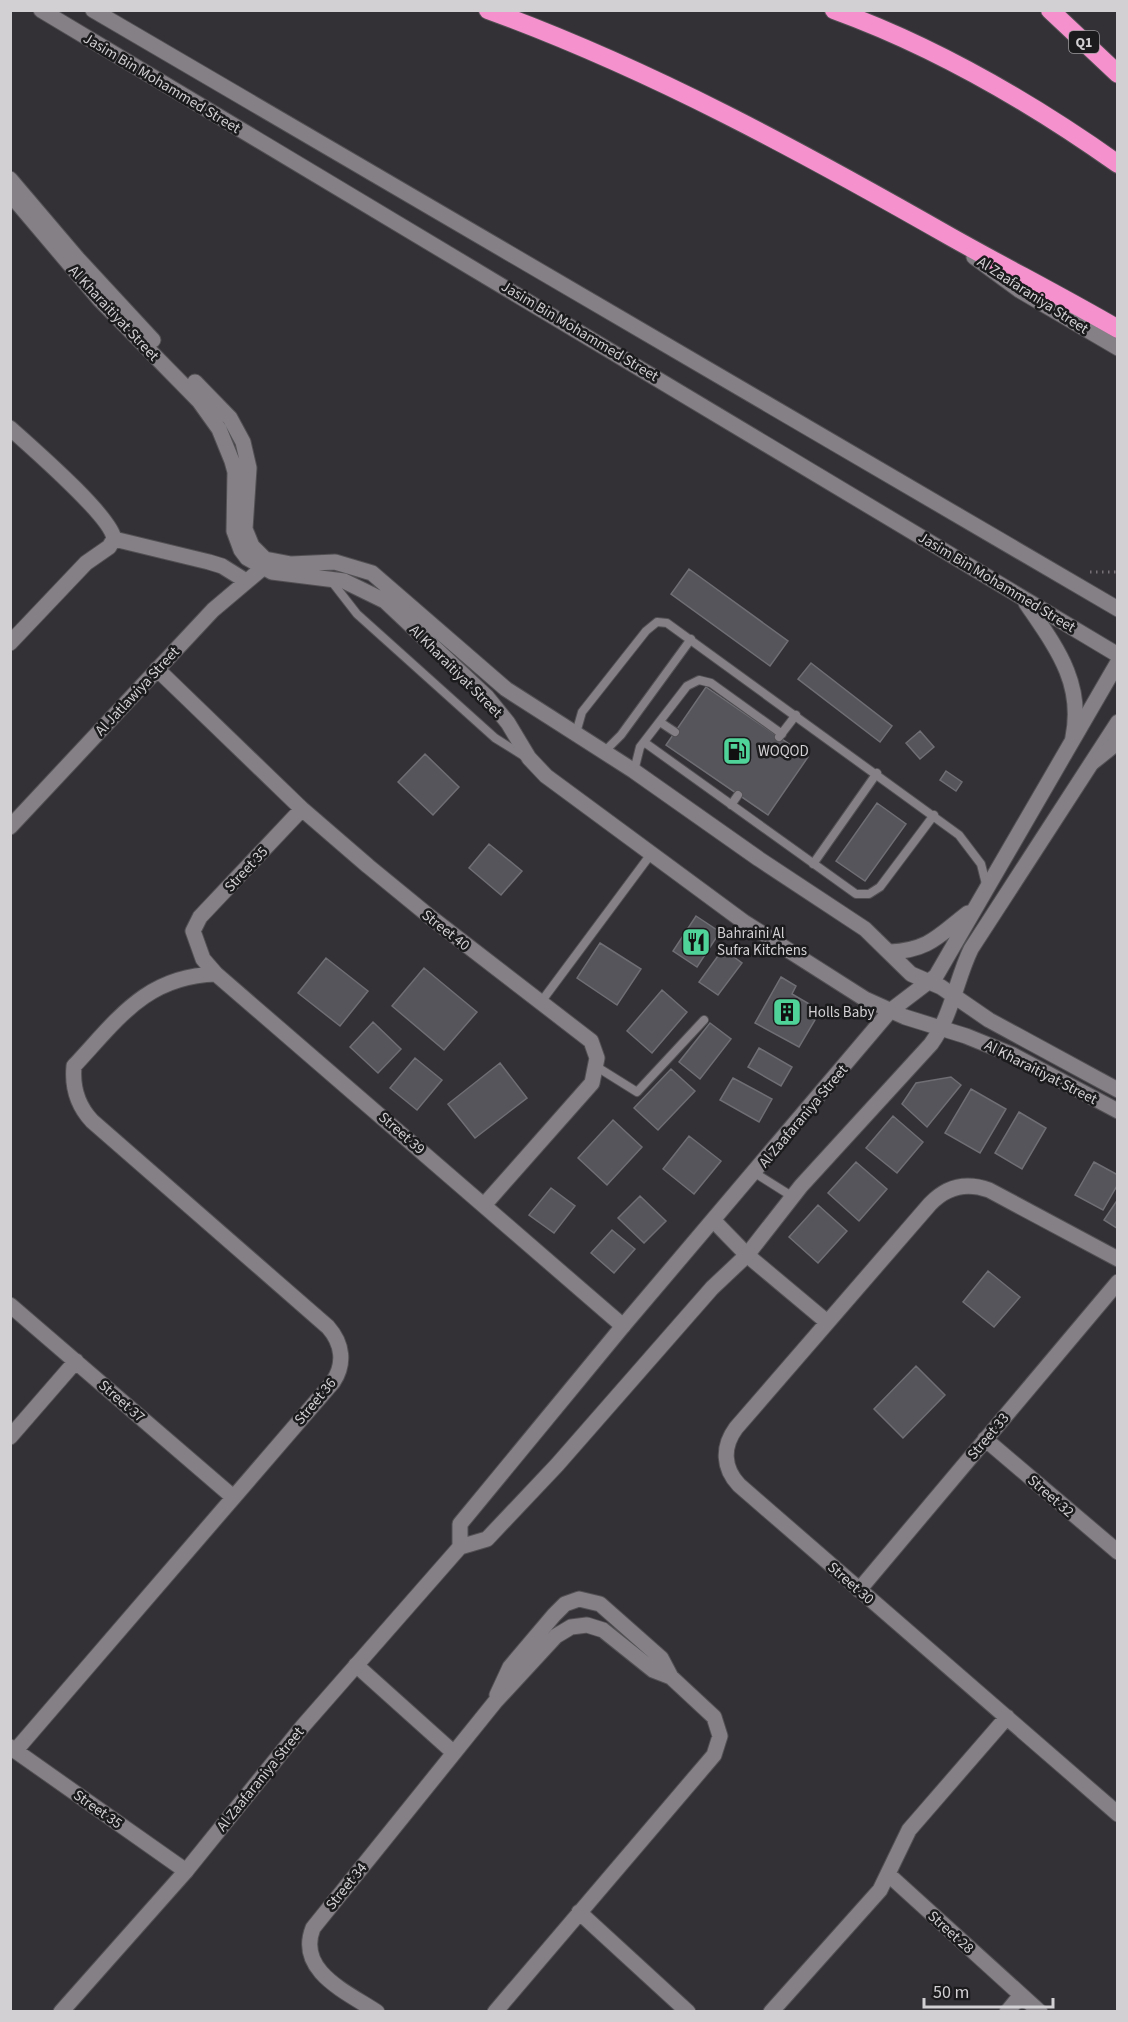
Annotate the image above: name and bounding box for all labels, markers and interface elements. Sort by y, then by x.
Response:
street label: Jasim Bin Mohammed Street [79,28,244,139]
road number: Q1 [1069,31,1099,53]
street label: Al Zaafaraniya Street [973,252,1092,339]
street label: Al Kharaitiyat Street [64,261,164,366]
street label: Jasim Bin Mohammed Street [497,276,662,387]
street label: Jasim Bin Mohammed Street [914,527,1079,638]
street label: Al Kharaitiyat Street [404,620,507,723]
street label: Al Jatlawiya Street [90,642,184,741]
fuel station icon: WOQOD [721,735,753,767]
place label: WOQOD [758,741,809,762]
street label: Street 35 [220,842,273,897]
street label: Street 40 [417,905,474,956]
place label: Bahraini Al Sufra Kitchens [717,923,807,961]
restaurant icon: Bahraini Al Sufra Kitchens [680,926,712,958]
building icon: Holls Baby [771,996,803,1028]
place label: Holls Baby [808,1002,874,1023]
street label: Al Kharaitiyat Street [981,1035,1101,1110]
street label: Al Zaafaraniya Street [754,1060,853,1172]
street label: Street 39 [374,1107,430,1160]
street label: Street 36 [290,1373,341,1429]
street label: Street 37 [94,1375,150,1428]
street label: Street 33 [963,1408,1014,1464]
street label: Street 32 [1023,1470,1079,1523]
street label: Street 30 [823,1557,879,1610]
street label: Al Zaafaraniya Street [212,1723,309,1836]
street label: Street 35 [69,1785,126,1834]
street label: Street 34 [321,1858,372,1914]
street label: Street 28 [923,1906,978,1959]
scale bar [924,1971,1053,2009]
text: 50 m [933,1980,969,2005]

